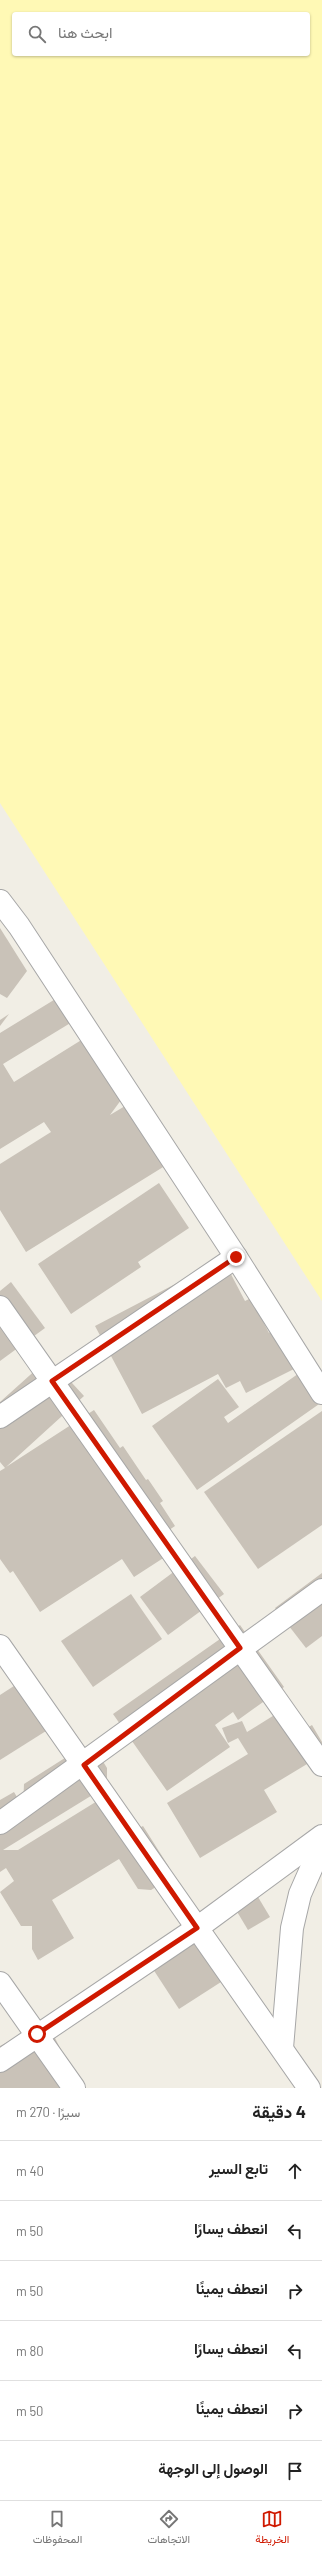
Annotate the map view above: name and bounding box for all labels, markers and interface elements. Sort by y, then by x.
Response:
search box [12,12,310,56]
icon: search [26,23,48,45]
text: ابحث هنا [58,23,112,41]
route end [227,1248,245,1266]
route start [28,2025,46,2043]
text: 4 دقيقة [252,2101,306,2121]
text: سيرًا · 270 m [16,2104,80,2120]
text: تابع السير [209,2159,268,2177]
icon: ahead [284,2160,306,2182]
text: 40 m [16,2163,44,2179]
text: انعطف يسارًا [194,2219,268,2237]
icon: left [284,2220,306,2242]
text: 50 m [16,2223,43,2239]
text: انعطف يمينًا [196,2279,268,2297]
icon: right [284,2280,306,2302]
text: 50 m [16,2283,43,2299]
text: انعطف يسارًا [194,2339,268,2357]
icon: left [284,2340,306,2362]
text: 80 m [16,2343,44,2359]
text: انعطف يمينًا [196,2399,268,2417]
icon: right [284,2400,306,2422]
text: 50 m [16,2403,43,2419]
text: الوصول إلى الوجهة [158,2459,268,2477]
icon: arrive [284,2460,306,2482]
tab: المحفوظات [33,2508,82,2549]
tab: الاتجاهات [147,2508,190,2549]
tab: الخريطة [255,2508,289,2549]

